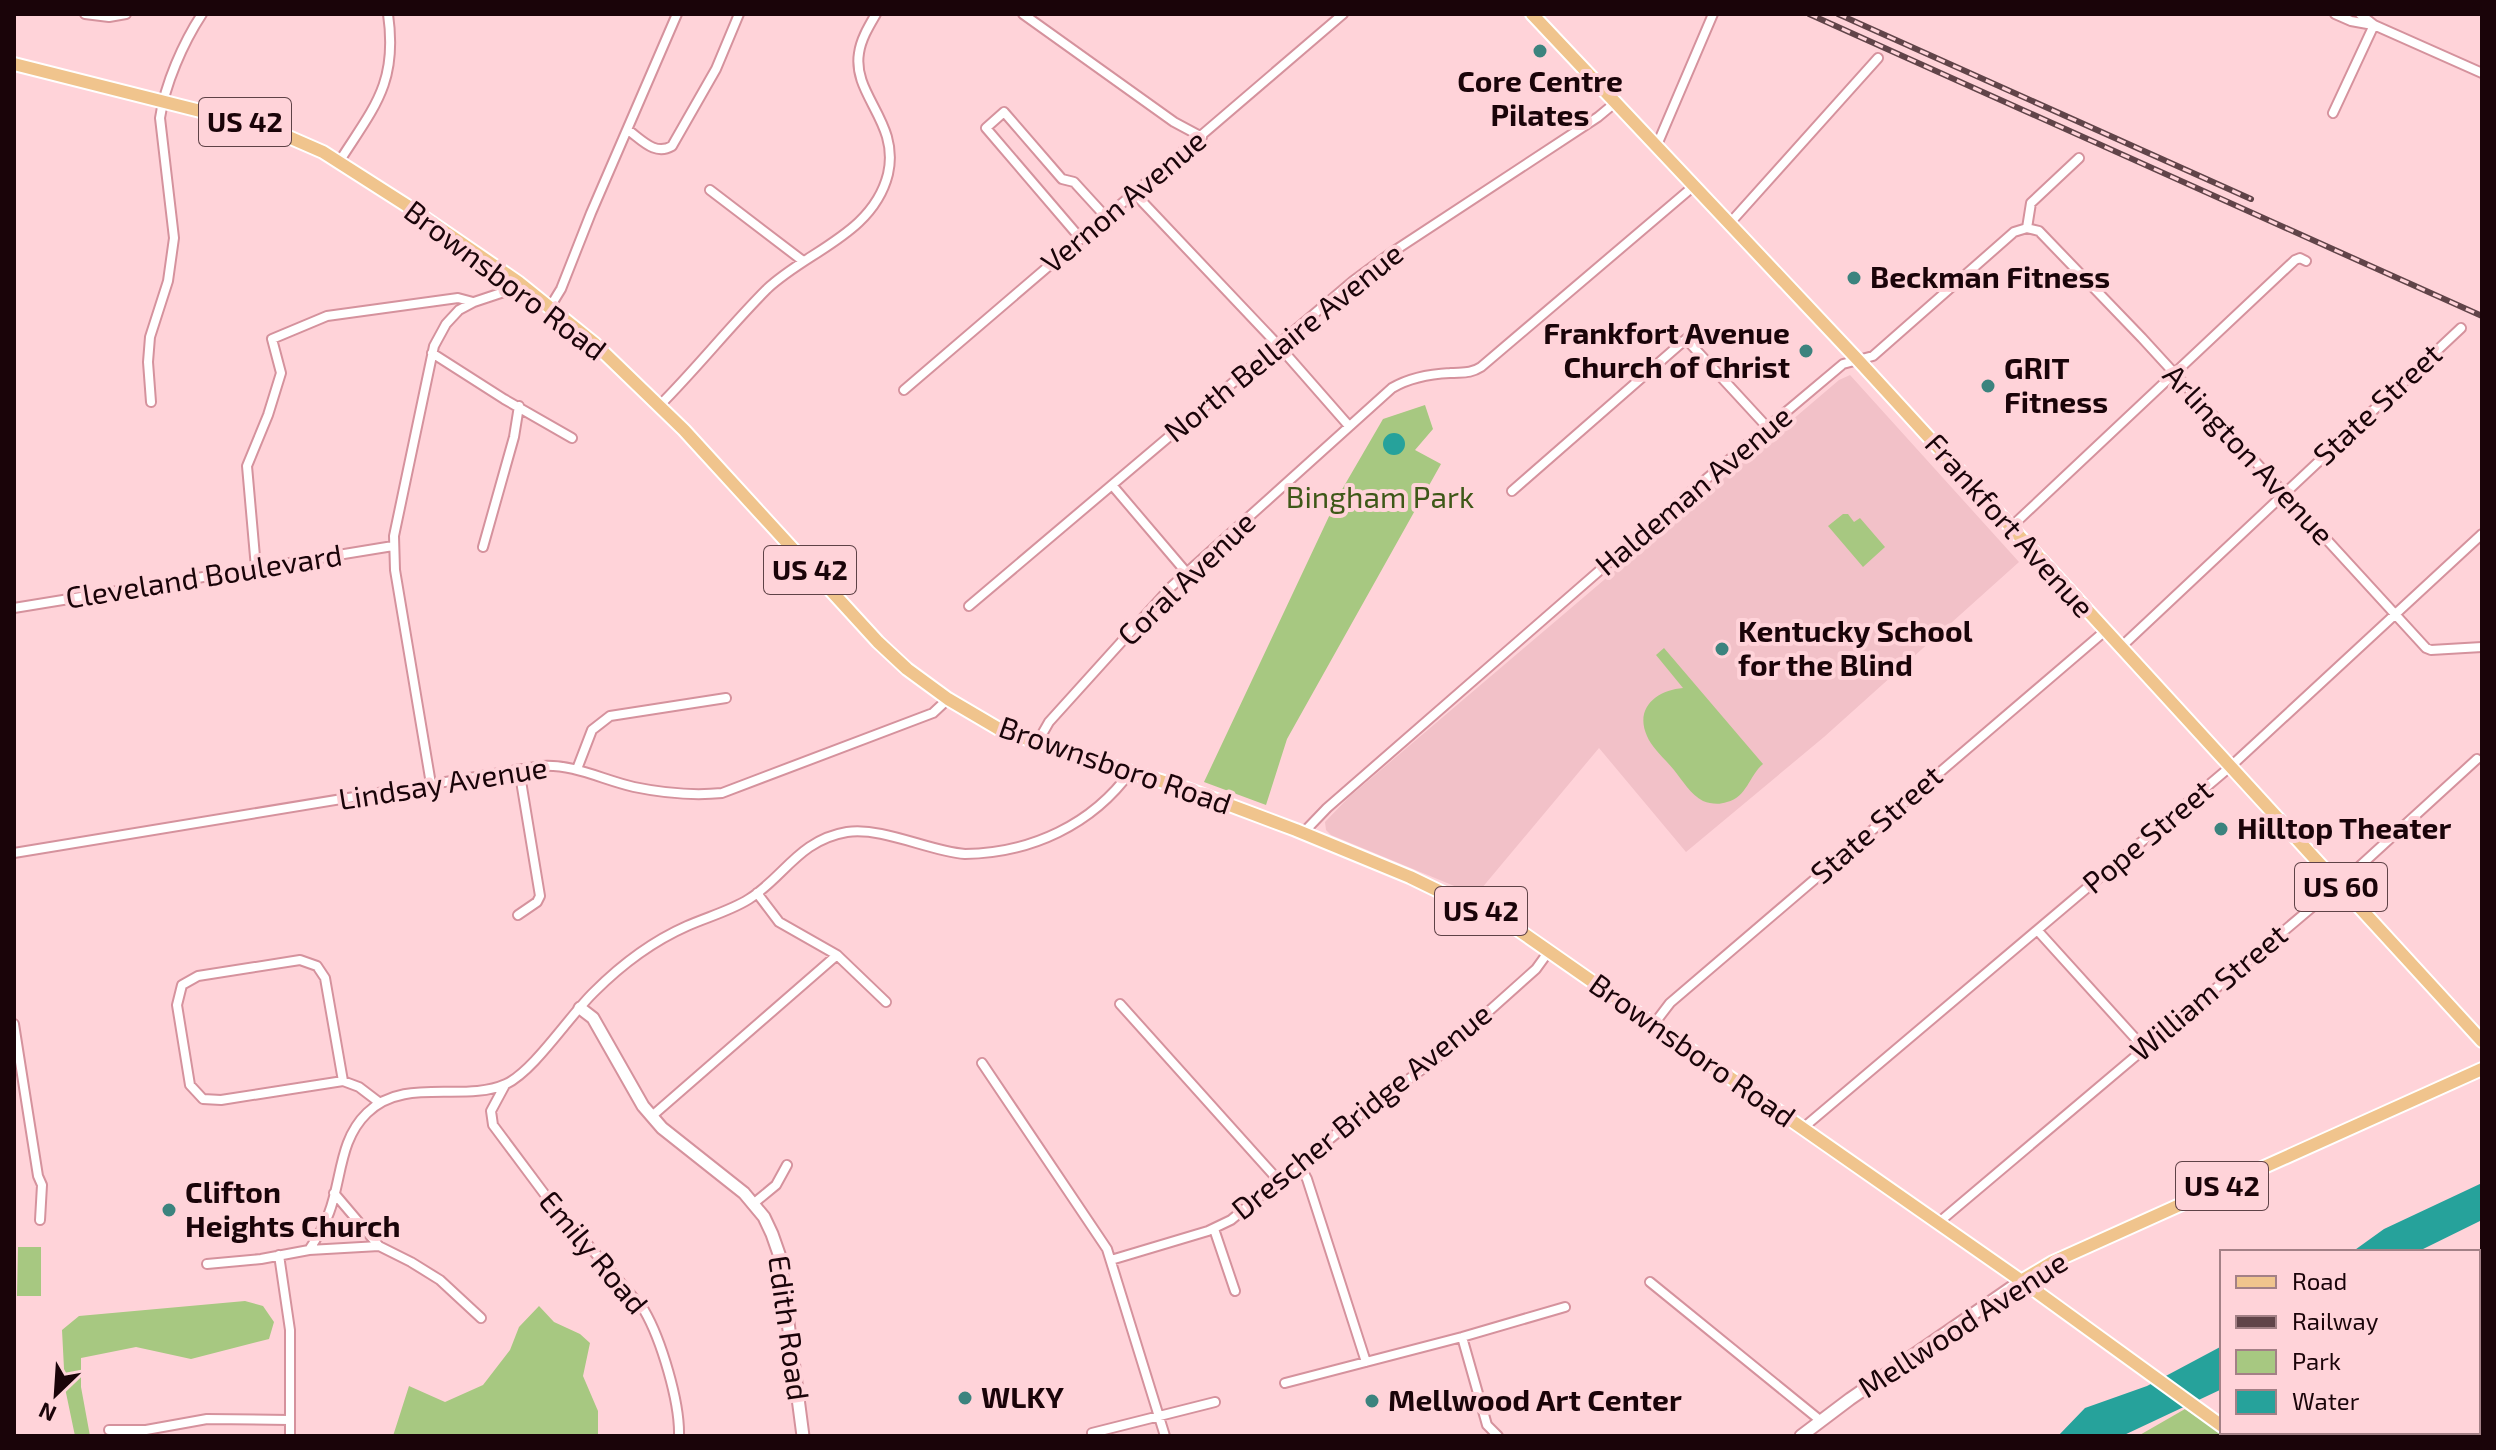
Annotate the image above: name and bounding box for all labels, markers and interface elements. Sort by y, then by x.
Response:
marker: Core Centre Pilates [1531,42,1549,60]
place label: Core Centre Pilates [1457,62,1623,132]
road number: US 42 [199,98,291,146]
street label: Vernon Avenue [1033,121,1212,280]
street label: Brownsboro Road [398,192,614,367]
street label: North Bellaire Avenue [1156,234,1409,449]
place label: Beckman Fitness [1870,258,2110,294]
marker: Beckman Fitness [1845,269,1863,287]
place label: Frankfort Avenue Church of Christ [1543,314,1790,384]
street label: State Street [2305,335,2448,472]
marker: Frankfort Avenue Church of Christ [1797,342,1815,360]
place label: GRIT Fitness [2004,349,2108,419]
street label: Arlington Avenue [2157,356,2342,551]
marker: GRIT Fitness [1979,377,1997,395]
street label: Haldeman Avenue [1587,397,1798,582]
street label: Frankfort Avenue [1918,425,2102,624]
park label: Bingham Park [1286,478,1474,514]
street label: Coral Avenue [1109,503,1262,652]
street label: Cleveland Boulevard [63,535,344,615]
road number: US 42 [764,546,856,594]
place label: Kentucky School for the Blind [1738,612,1973,682]
marker: Kentucky School for the Blind [1713,640,1731,658]
street label: Brownsboro Road [995,708,1236,821]
street label: Lindsay Avenue [336,748,550,816]
street label: State Street [1803,757,1949,890]
street label: Pope Street [2075,771,2219,900]
place label: Hilltop Theater [2237,809,2451,845]
marker: Hilltop Theater [2212,820,2230,838]
road number: US 60 [2295,863,2387,911]
road number: US 42 [1435,887,1527,935]
street label: William Street [2122,915,2294,1068]
street label: Brownsboro Road [1583,965,1803,1134]
street label: Drescher Bridge Avenue [1224,995,1498,1226]
road number: US 42 [2176,1162,2268,1210]
place label: Clifton Heights Church [185,1173,400,1243]
street label: Emily Road [533,1183,656,1321]
marker: Clifton Heights Church [160,1201,178,1219]
street label: Mellwood Avenue [1851,1242,2073,1404]
legend [2220,1250,2480,1434]
street label: Edith Road [762,1253,818,1403]
text: Road [2292,1266,2347,1295]
text: Railway [2292,1306,2379,1335]
text: Park [2292,1346,2341,1375]
north arrow [16,1354,96,1434]
place label: WLKY [981,1378,1064,1414]
place label: Mellwood Art Center [1388,1381,1682,1417]
text: Water [2292,1386,2360,1415]
marker: WLKY [956,1389,974,1407]
marker: Mellwood Art Center [1363,1392,1381,1410]
text: N [34,1398,60,1428]

